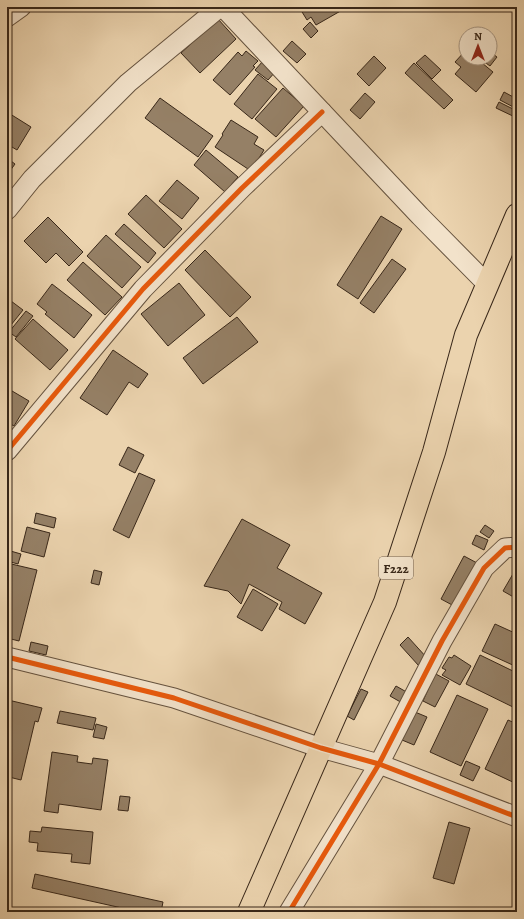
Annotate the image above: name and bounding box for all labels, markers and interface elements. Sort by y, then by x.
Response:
north arrow [458,26,498,66]
text: N [474,29,482,44]
road number: F222 [379,557,413,579]

